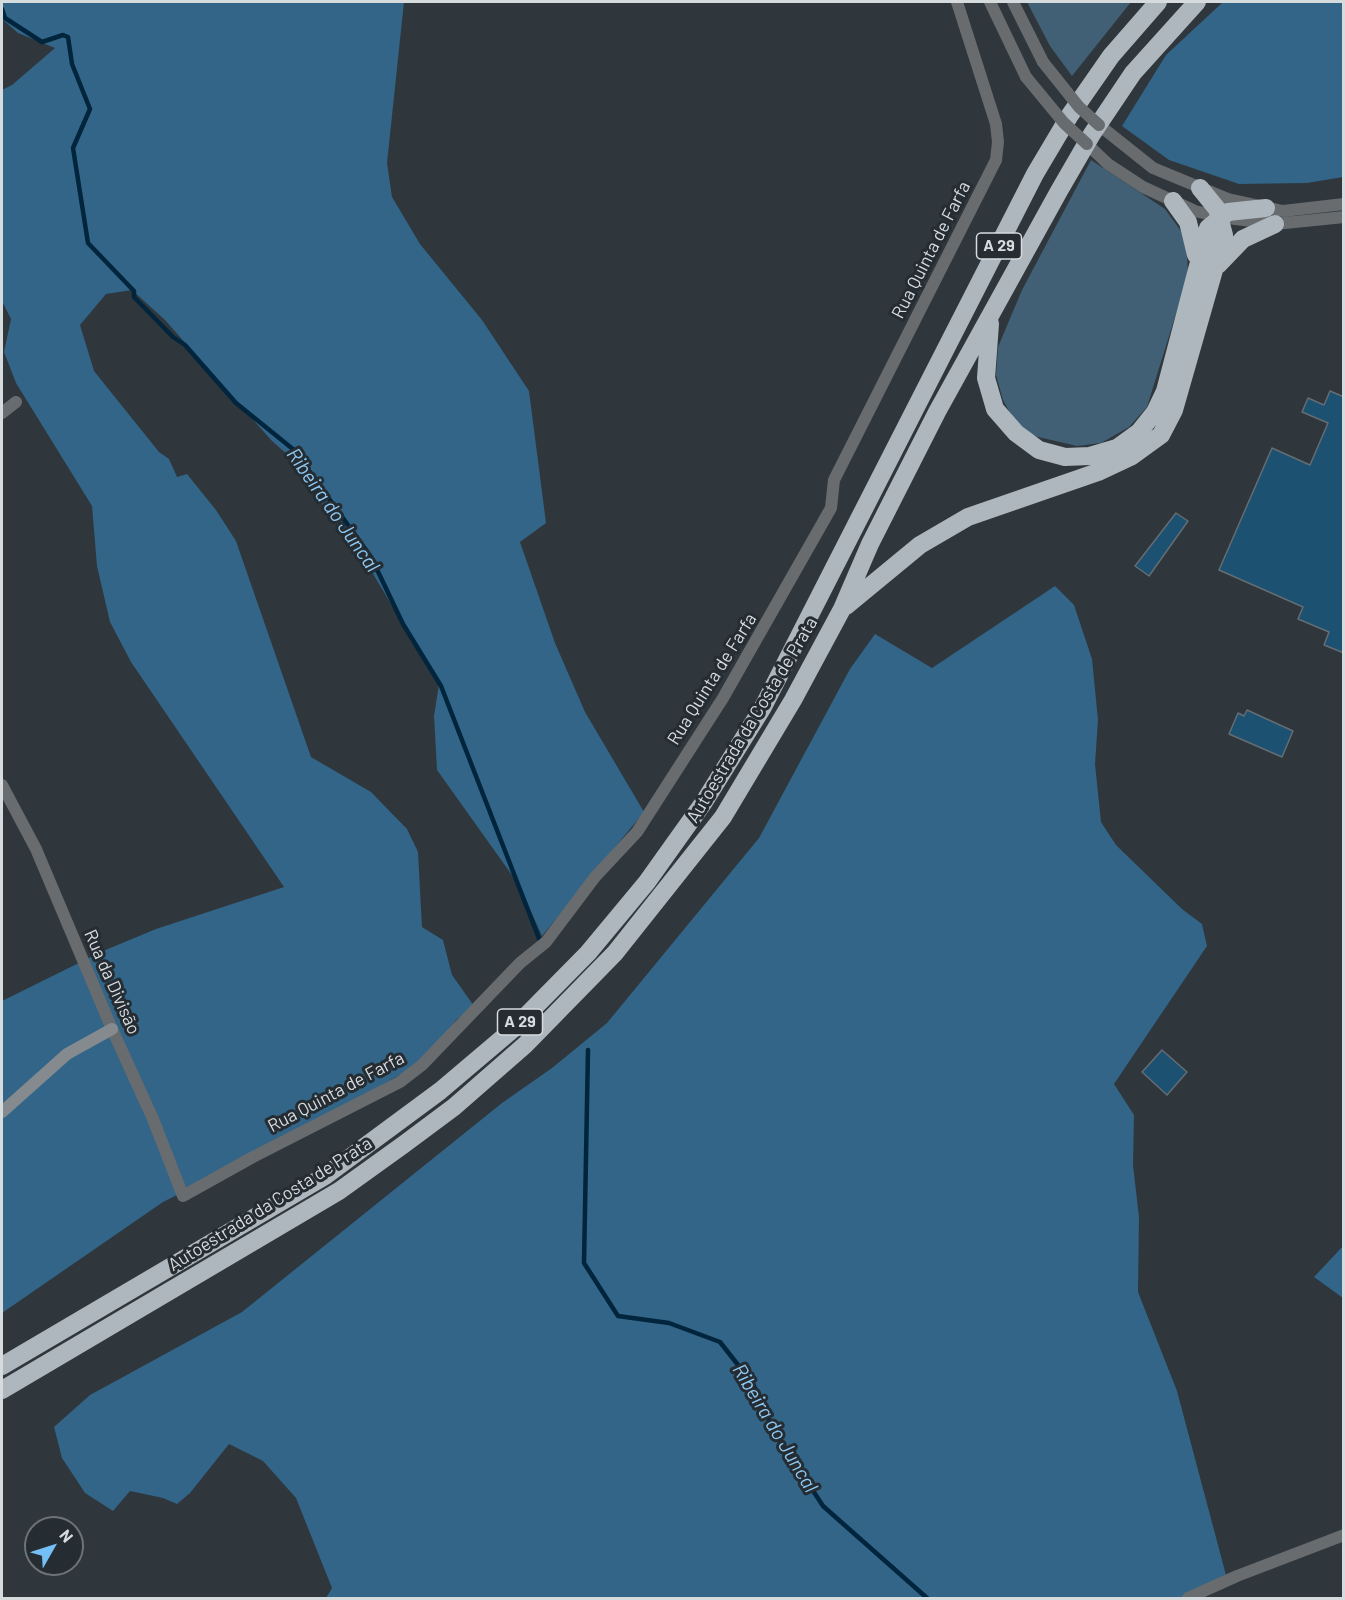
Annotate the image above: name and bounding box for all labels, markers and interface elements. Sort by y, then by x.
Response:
street label: Rua Quinta de Farfa [887,178,975,322]
road number: A 29 [976,233,1022,259]
water label: Ribeira do Juncal [281,443,385,577]
street label: Rua Quinta de Farfa [663,609,761,749]
street label: Autoestrada da Costa de Prata [682,613,822,827]
street label: Rua da Divisão [79,926,145,1038]
road number: A 29 [498,1009,542,1035]
street label: Rua Quinta de Farfa [264,1047,408,1137]
street label: Autoestrada da Costa de Prata [164,1132,376,1276]
water label: Ribeira do Juncal [727,1359,823,1497]
north arrow [24,1516,84,1576]
text: N [56,1525,78,1546]

